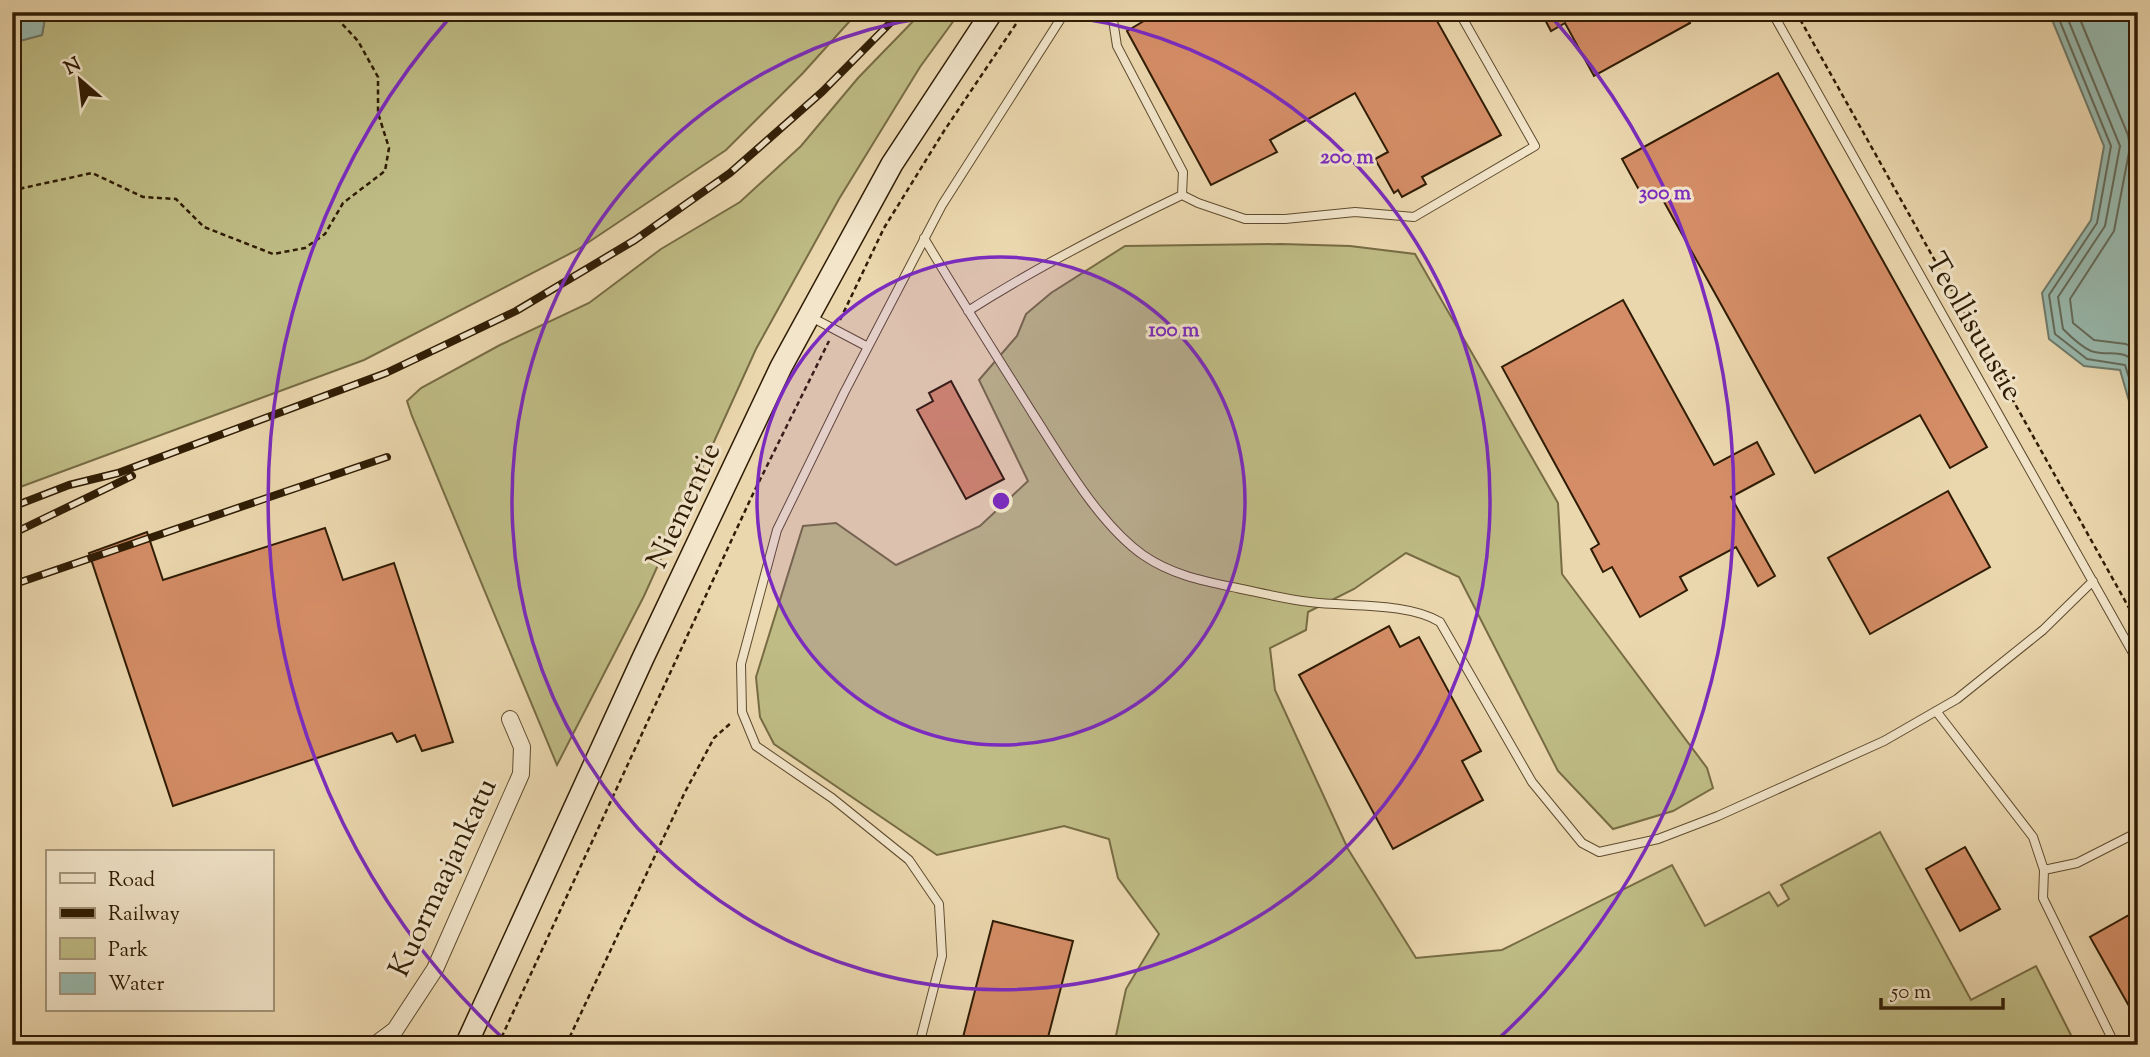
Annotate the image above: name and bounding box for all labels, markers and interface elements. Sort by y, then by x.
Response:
north arrow [46,46,116,116]
text: N [60,52,86,83]
text: 200 m [1320,143,1375,173]
text: 300 m [1639,179,1692,209]
street label: Teollisuustie [1913,245,2033,409]
text: 100 m [1149,316,1200,346]
street label: Niementie [637,436,733,576]
centre of rings [989,489,1013,513]
street label: Kuormaajankatu [379,771,509,985]
legend [46,850,273,1012]
text: Road [108,866,155,896]
text: Railway [108,900,180,930]
text: Park [108,936,149,966]
scale bar [1881,966,2003,1010]
text: Water [108,970,165,1000]
text: 50 m [1890,978,1931,1008]

